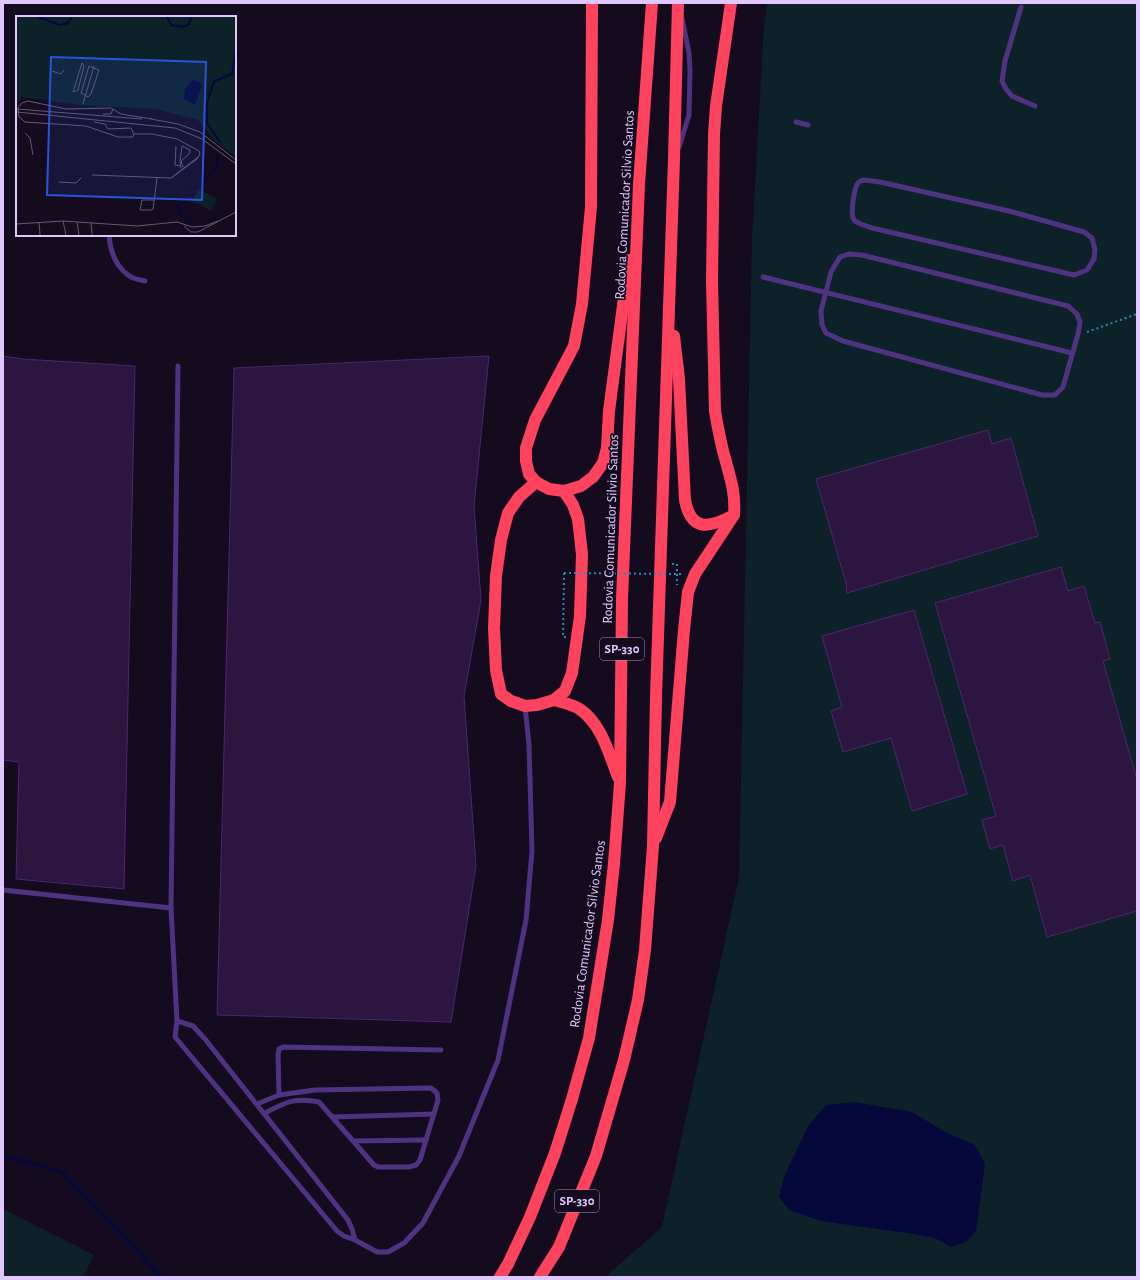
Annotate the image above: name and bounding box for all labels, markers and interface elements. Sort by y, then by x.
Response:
inset map [16,16,236,236]
street label: Rodovia Comunicador Silvio Santos [613,110,637,300]
street label: Rodovia Comunicador Silvio Santos [601,434,621,624]
road number: SP-330 [600,638,644,660]
street label: Rodovia Comunicador Silvio Santos [568,839,608,1029]
road number: SP-330 [555,1190,599,1212]

